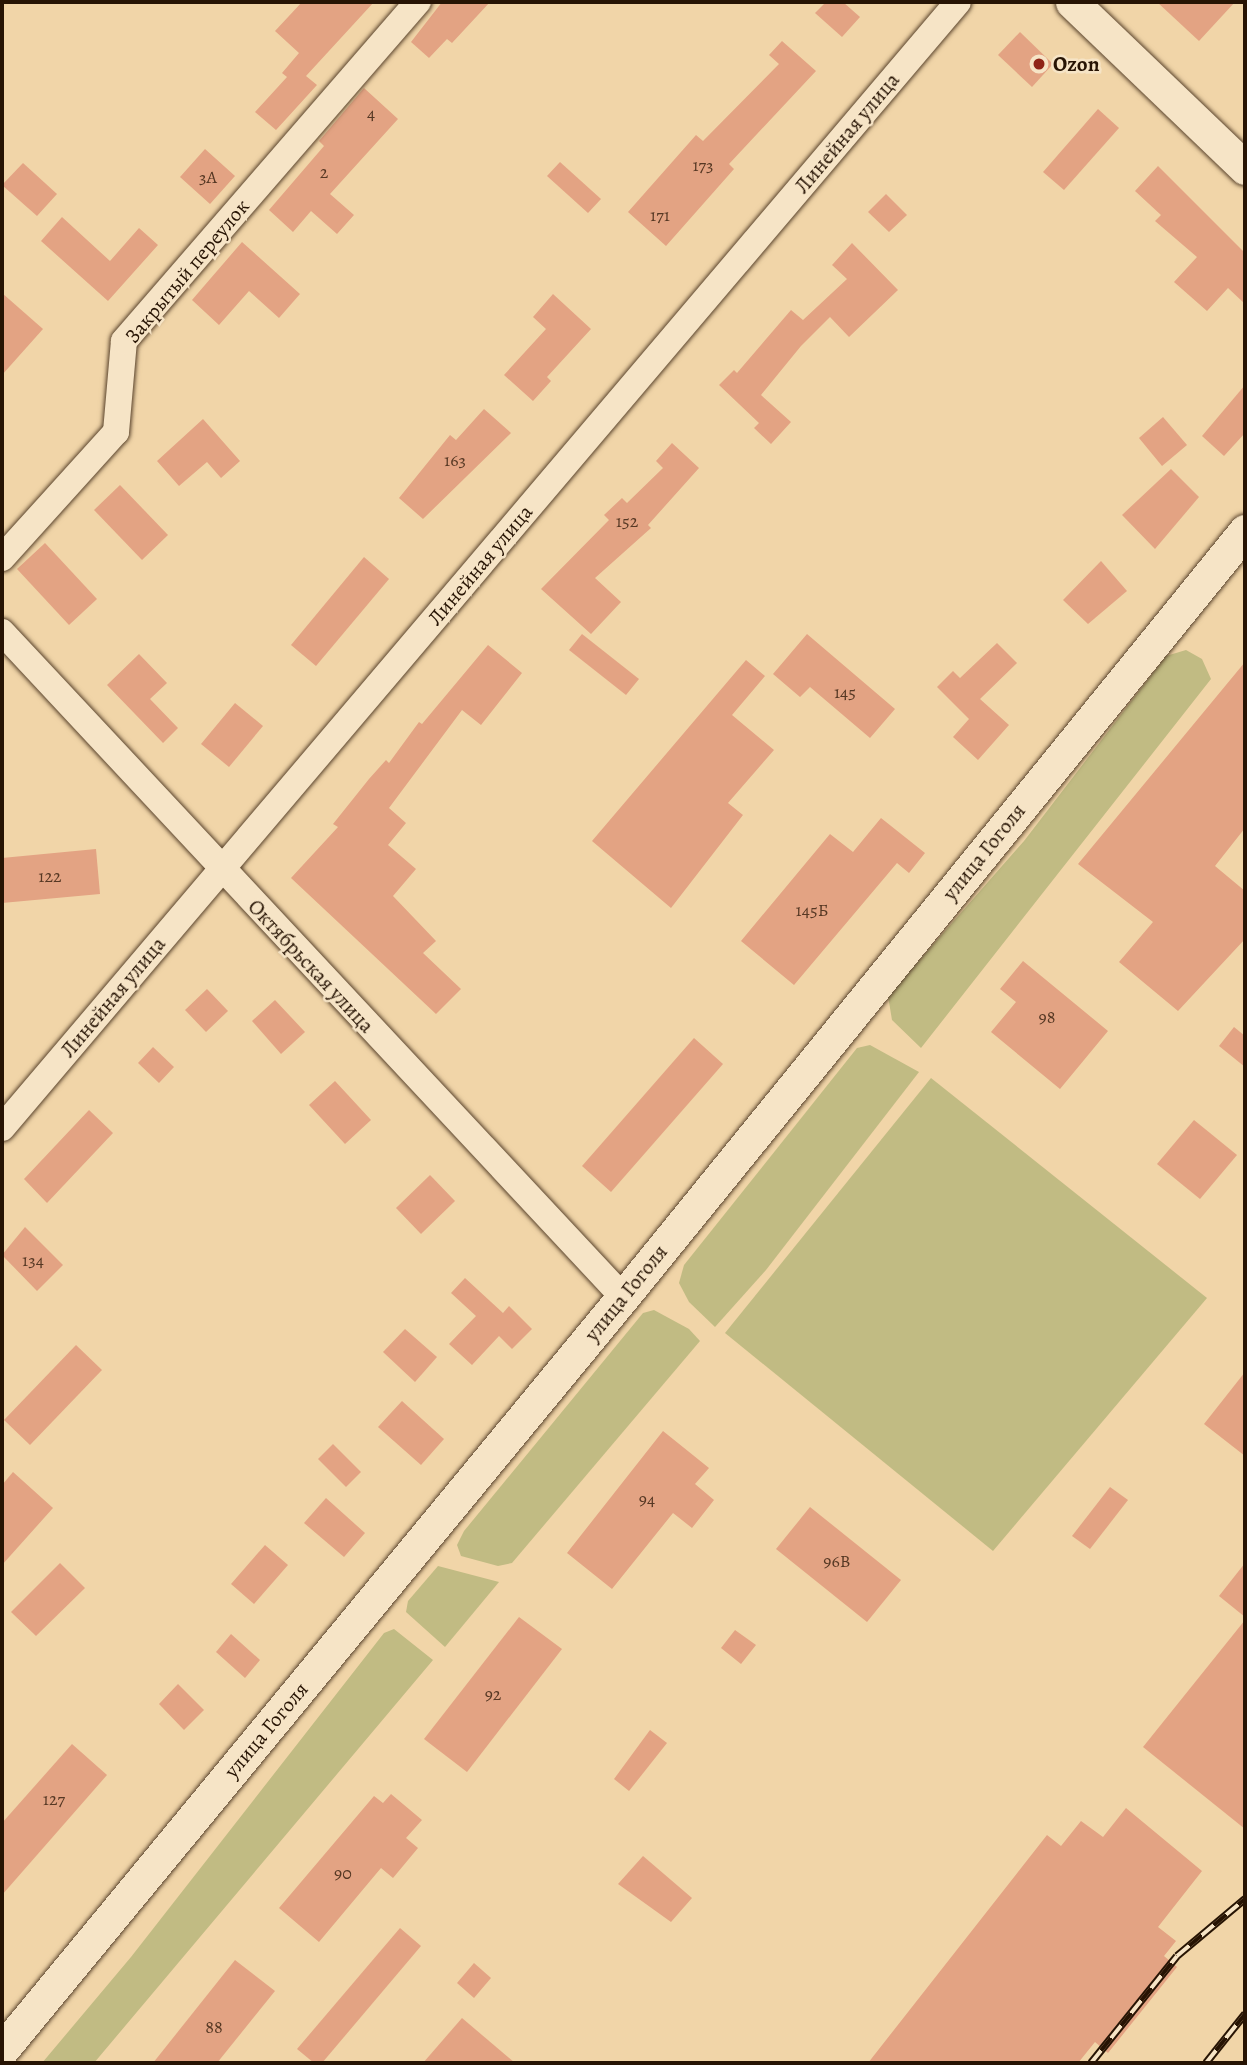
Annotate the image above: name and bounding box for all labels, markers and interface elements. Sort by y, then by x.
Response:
place label: Ozon [1053,51,1099,77]
marker: Ozon [1031,56,1047,72]
street label: Линейная улица [789,68,905,198]
house number: 4 [367,102,375,124]
house number: 173 [692,154,714,176]
house number: 2 [320,161,328,183]
house number: 3А [199,166,217,188]
street label: Закрытый переулок [119,194,255,348]
house number: 171 [650,204,670,226]
house number: 163 [444,449,466,471]
street label: Линейная улица [422,500,538,630]
house number: 152 [616,510,638,532]
house number: 145 [834,681,856,703]
street label: улица Гоголя [937,799,1031,905]
house number: 122 [38,865,62,887]
street label: Октябрьская улица [243,894,379,1038]
house number: 145Б [796,899,828,921]
street label: Линейная улица [55,932,171,1062]
house number: 98 [1039,1006,1055,1028]
street label: улица Гоголя [579,1240,673,1346]
house number: 134 [22,1249,44,1271]
house number: 94 [639,1488,655,1510]
house number: 96В [823,1550,851,1572]
street label: улица Гоголя [219,1677,313,1783]
house number: 92 [485,1683,501,1705]
house number: 127 [43,1788,65,1810]
house number: 90 [334,1862,352,1884]
house number: 88 [205,2016,223,2038]

